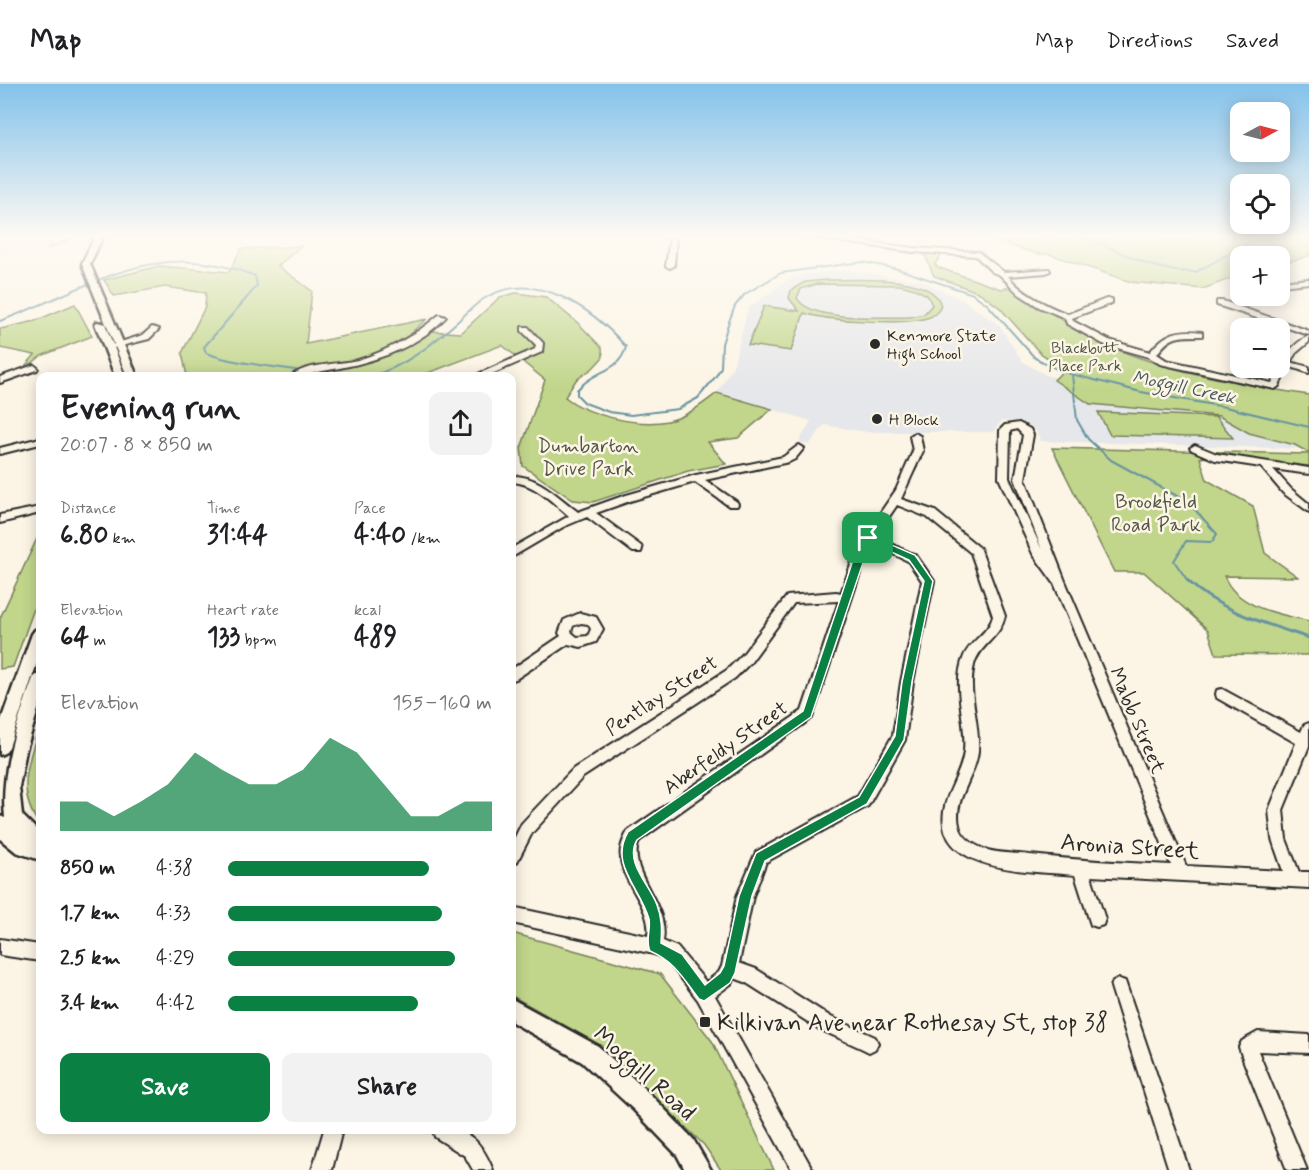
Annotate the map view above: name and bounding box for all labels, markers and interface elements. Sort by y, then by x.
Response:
text: Map [30,23,81,60]
text: Map [1035,27,1074,55]
text: Directions [1107,27,1193,55]
text: Saved [1226,27,1279,55]
north arrow [1230,102,1290,162]
map controls [1230,102,1290,378]
button: locate [1230,174,1290,234]
button: + [1230,246,1290,306]
button: − [1230,318,1290,378]
place label: Kenmore State High School [887,326,996,366]
marker: Kenmore State High School [868,337,882,351]
park label: Blackbutt Place Park [1048,338,1122,377]
water label: Moggill Creek [1130,365,1238,413]
text: Evening run [60,387,240,431]
button: share [429,392,492,455]
place label: H Block [889,410,939,431]
marker: H Block [870,412,884,426]
text: 20:07 · 8 × 850 m [60,432,213,459]
park label: Dumbarton Drive Park [538,433,639,483]
park label: Brookfield Road Park [1111,489,1201,539]
text: Distance [60,498,116,519]
text: Time [207,498,241,519]
text: Pace [354,498,386,519]
pin [842,512,893,563]
text: 6.80 [60,519,108,553]
text: 31:44 [207,519,268,553]
text: 4:40 [354,519,406,553]
icon: arrive [851,521,884,554]
text: km [108,528,136,549]
text: /km [406,528,441,549]
text: Elevation [60,600,123,621]
text: Heart rate [207,600,279,621]
text: kcal [354,600,381,621]
text: 64 [60,621,89,655]
text: 133 [207,621,240,655]
text: 489 [354,621,397,655]
text: m [89,630,106,651]
text: bpm [240,630,277,651]
street label: Pentlay Street [600,650,723,743]
street label: Mabb Street [1102,663,1171,778]
text: Elevation [60,690,139,717]
text: 155–160 m [393,690,492,717]
street label: Aberfeldy Street [658,695,793,801]
street label: Aronia Street [1059,827,1200,868]
text: 850 m [60,855,115,882]
text: 4:38 [156,855,193,882]
text: 1.7 km [60,900,120,927]
text: 4:33 [156,900,190,927]
text: 2.5 km [60,945,121,972]
text: 4:29 [156,945,195,972]
text: 3.4 km [60,990,119,1017]
text: 4:42 [156,990,195,1017]
place label: Kilkivan Ave near Rothesay St, stop 38 [717,1008,1108,1039]
marker: Kilkivan Ave near Rothesay St, stop 38 [698,1015,712,1029]
street label: Moggill Road [584,1020,702,1131]
button: Save [60,1053,270,1122]
button: Share [282,1053,492,1122]

